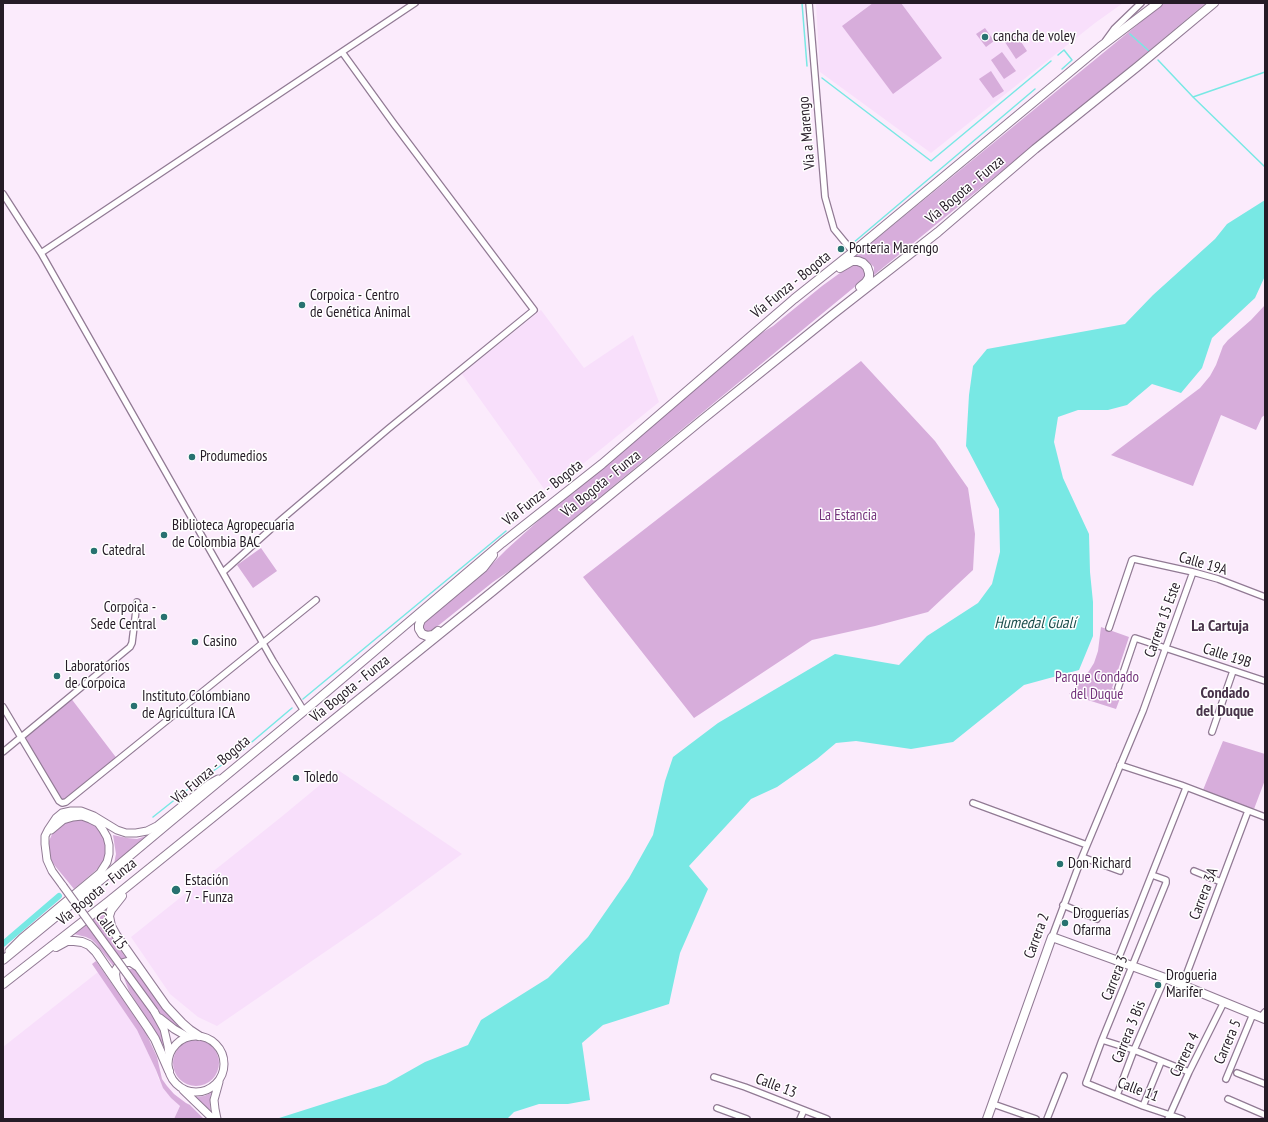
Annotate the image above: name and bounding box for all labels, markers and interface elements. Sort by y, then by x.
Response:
place label: cancha de voley [993,28,1075,46]
marker: cancha de voley [980,32,990,42]
street label: Vía a Marengo [795,96,819,170]
street label: Vía Bogota - Funza [922,152,1008,228]
place label: Porteria Marengo [849,240,938,258]
marker: Porteria Marengo [836,244,846,254]
street label: Vía Funza - Bogota [748,248,834,322]
place label: Corpoica - Centro de Genética Animal [310,287,410,322]
marker: Corpoica - Centro de Genética Animal [297,300,307,310]
street label: Vía Bogota - Funza [558,447,644,521]
place label: Produmedios [200,448,267,466]
marker: Produmedios [187,452,197,462]
street label: Vía Funza - Bogota [499,456,587,530]
park label: La Estancia [819,507,877,525]
place label: Biblioteca Agropecuaria de Colombia BAC [172,517,294,552]
marker: Biblioteca Agropecuaria de Colombia BAC [159,530,169,540]
place label: Catedral [102,542,145,560]
marker: Catedral [89,546,99,556]
street label: Calle 19A [1177,549,1229,579]
street label: Carrera 15 Este [1141,580,1185,660]
place label: Corpoica - Sede Central [91,599,156,634]
marker: Corpoica - Sede Central [159,612,169,622]
water label: Humedal Gualí [994,613,1076,633]
district label: La Cartuja [1191,616,1249,636]
place label: Casino [203,633,237,651]
marker: Casino [190,637,200,647]
street label: Calle 19B [1201,640,1253,672]
street label: Vía Bogota - Funza [307,652,393,726]
place label: Laboratorios de Corpoica [65,658,130,693]
park label: Parque Condado del Duque [1055,669,1139,704]
marker: Laboratorios de Corpoica [52,671,62,681]
district label: Condado del Duque [1196,683,1254,721]
place label: Instituto Colombiano de Agricultura ICA [142,688,250,723]
marker: Instituto Colombiano de Agricultura ICA [129,701,139,711]
street label: Vía Funza - Bogota [168,732,254,808]
place label: Toledo [304,769,338,787]
marker: Toledo [291,773,301,783]
street label: Vía Bogota - Funza [54,855,140,929]
place label: Don Richard [1068,855,1131,873]
marker: Don Richard [1055,859,1065,869]
street label: Carrera 3A [1186,865,1222,923]
place label: Estación 7 - Funza [185,872,233,907]
marker: Estación 7 - Funza [170,884,182,896]
place label: Droguerías Ofarma [1073,905,1129,940]
street label: Calle 15 [91,909,131,953]
street label: Carrera 2 [1020,911,1054,961]
marker: Droguerías Ofarma [1060,918,1070,928]
street label: Carrera 3 [1098,953,1132,1003]
place label: Drogueria Marifer [1166,967,1217,1002]
marker: Drogueria Marifer [1153,980,1163,990]
street label: Carrera 3 Bis [1108,998,1150,1066]
street label: Carrera 5 [1211,1017,1245,1067]
street label: Carrera 4 [1167,1030,1203,1080]
street label: Calle 13 [753,1070,799,1102]
street label: Calle 11 [1115,1074,1161,1106]

